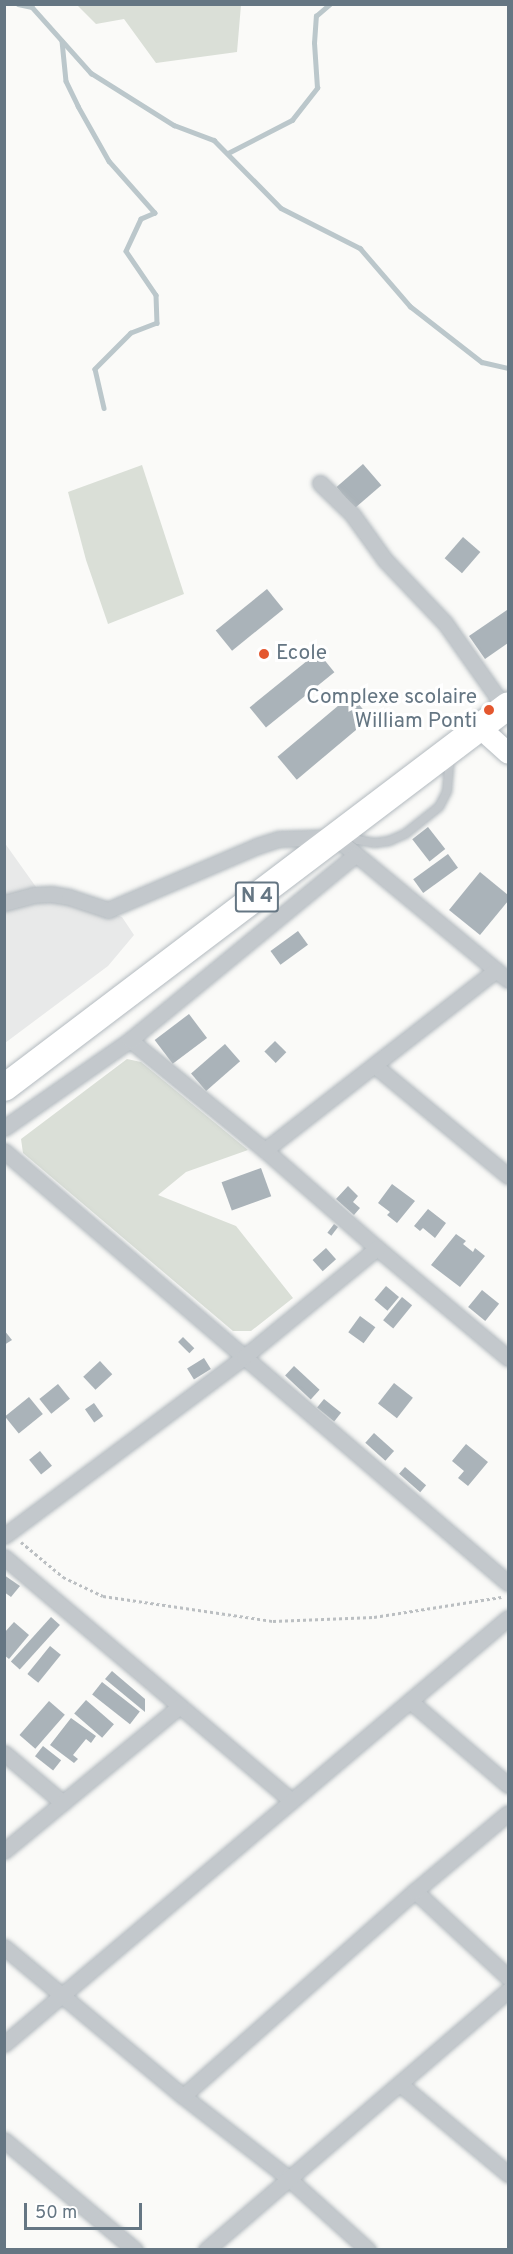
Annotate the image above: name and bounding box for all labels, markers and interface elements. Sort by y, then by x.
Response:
place label: Ecole [276,641,327,667]
marker: Ecole [257,647,271,661]
place label: Complexe scolaire William Ponti [306,685,477,735]
marker: Complexe scolaire William Ponti [482,703,496,717]
road number: N 4 [234,880,280,914]
scale bar [27,2191,146,2229]
text: 50 m [35,2202,77,2225]

